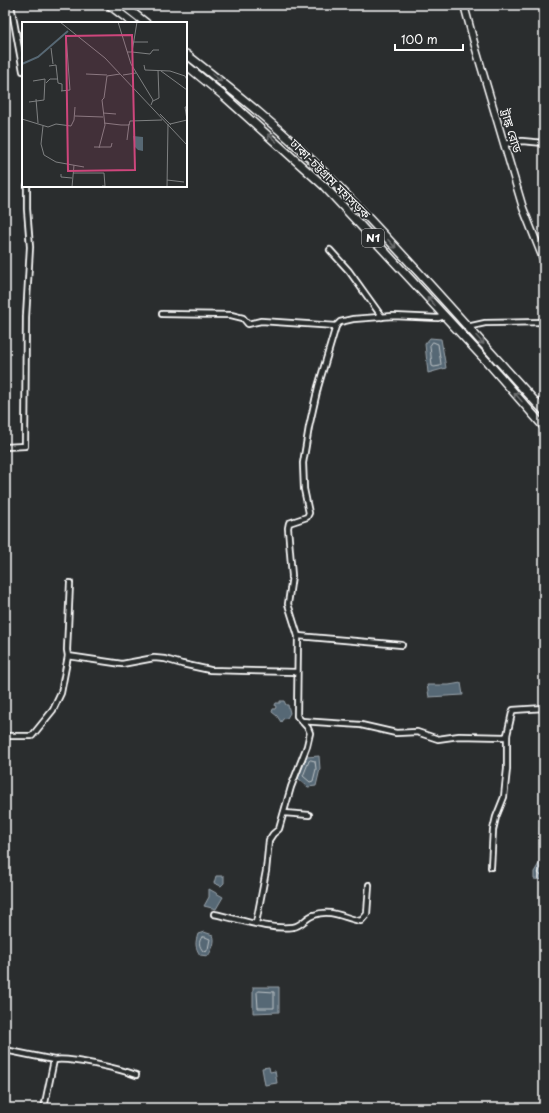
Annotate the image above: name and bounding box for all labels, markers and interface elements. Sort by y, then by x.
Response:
inset map [22,22,187,187]
scale bar [395,26,463,52]
text: 100 m [401,30,438,48]
one-way arrow [211,74,222,82]
street label: ট্রাঙ্ক রোড [496,105,527,155]
street label: ঢাকা-চট্টগ্রাম মহাসড়ক [286,133,375,223]
one-way arrow [266,134,277,143]
road number: N1 [362,229,384,247]
one-way arrow [388,239,397,249]
one-way arrow [426,296,435,306]
one-way arrow [475,335,484,346]
one-way arrow [514,392,523,403]

